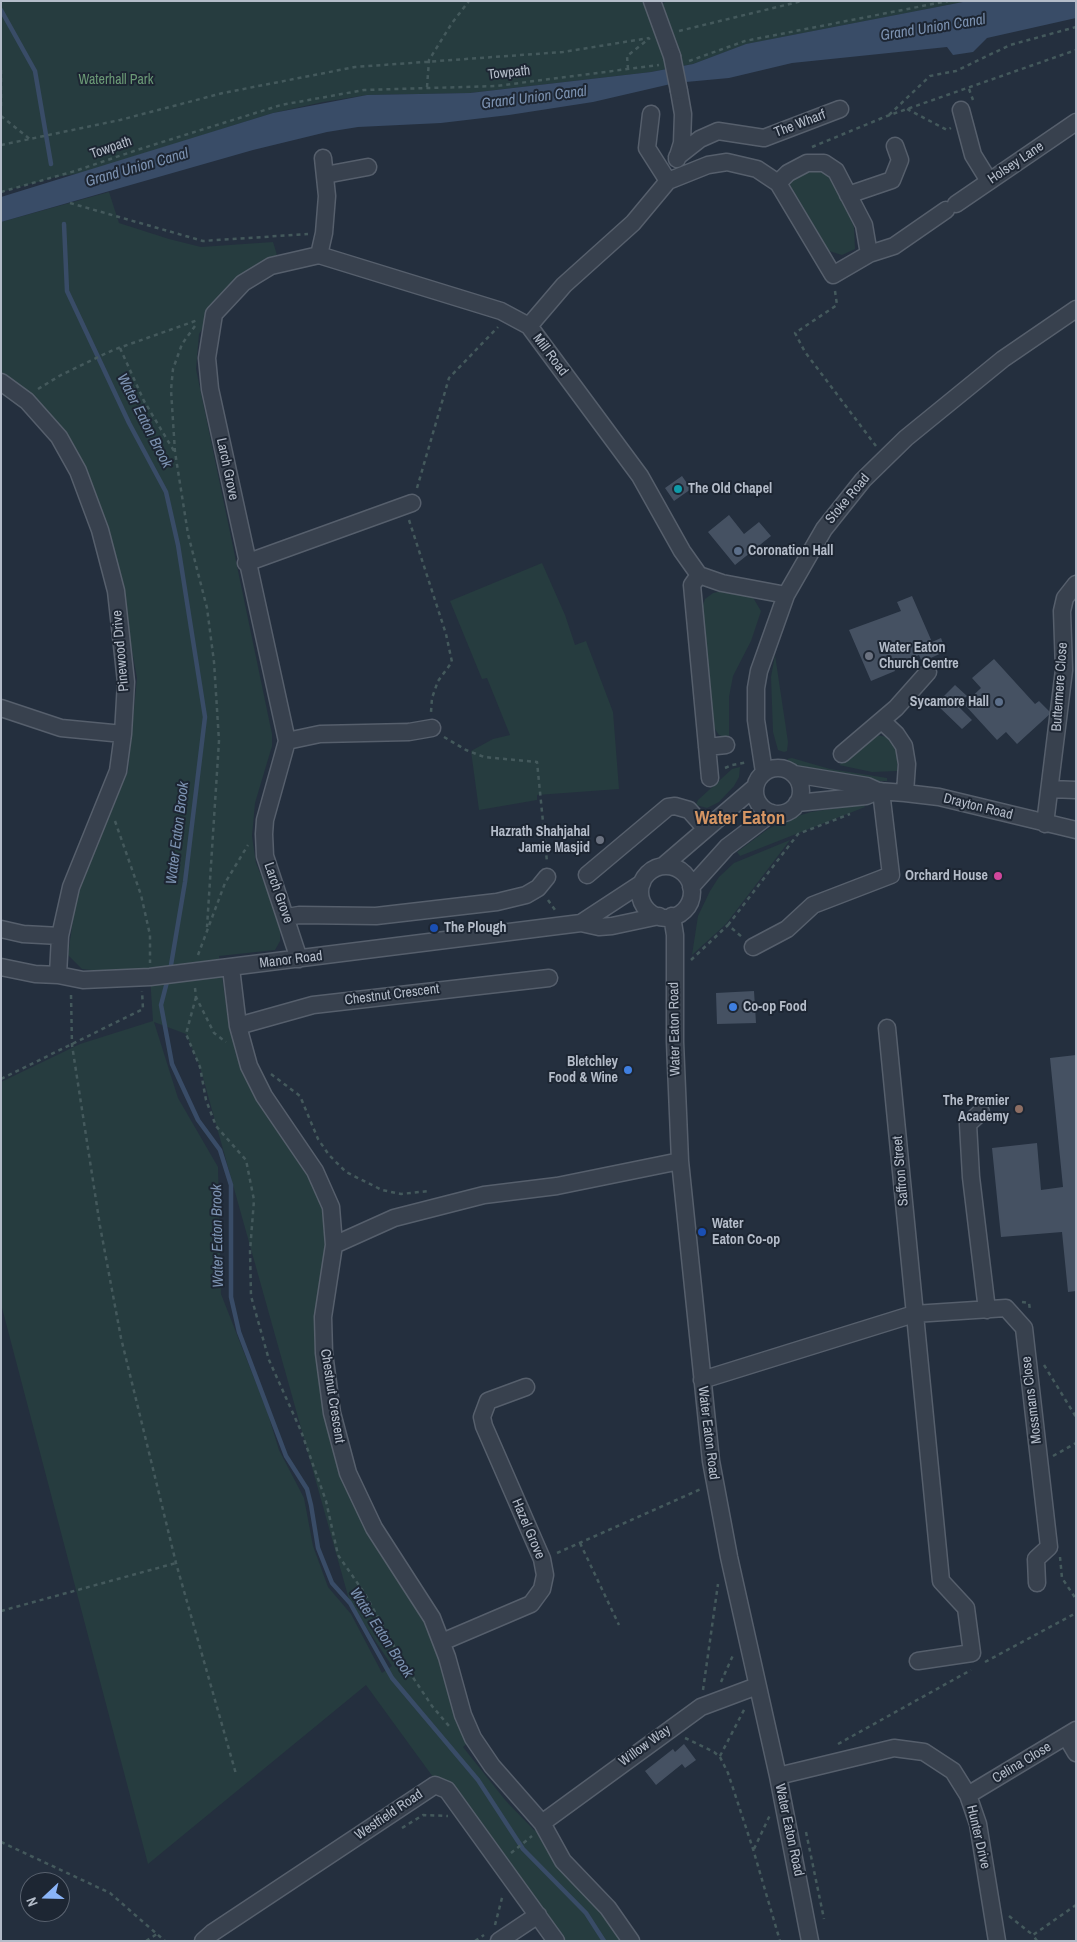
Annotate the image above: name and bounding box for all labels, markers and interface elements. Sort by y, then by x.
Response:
water label: Grand Union Canal [879,11,987,45]
street label: Towpath [487,62,531,84]
park label: Waterhall Park [79,72,153,88]
water label: Grand Union Canal [480,83,588,113]
street label: The Wharf [772,107,828,141]
street label: Towpath [88,133,134,163]
street label: Holsey Lane [985,138,1047,188]
water label: Grand Union Canal [84,145,190,191]
street label: Mill Road [529,331,571,379]
water label: Water Eaton Brook [112,371,176,471]
street label: Larch Grove [212,436,242,502]
street label: Stoke Road [822,471,874,527]
place label: The Old Chapel [688,481,772,497]
marker: The Old Chapel [672,483,684,495]
place label: Coronation Hall [748,543,833,559]
marker: Coronation Hall [732,545,744,557]
street label: Pinewood Drive [109,610,133,692]
place label: Water Eaton Church Centre [879,640,959,672]
street label: Buttermere Close [1049,642,1071,732]
marker: Water Eaton Church Centre [863,650,875,662]
place label: Sycamore Hall [910,694,989,710]
marker: Sycamore Hall [993,696,1005,708]
water label: Water Eaton Brook [163,780,193,886]
street label: Drayton Road [942,790,1014,824]
district label: Water Eaton [695,808,785,830]
place label: Hazrath Shahjahal Jamie Masjid [490,824,590,856]
marker: Hazrath Shahjahal Jamie Masjid [594,834,606,846]
street label: Larch Grove [260,860,296,926]
place label: Orchard House [905,868,988,884]
marker: Orchard House [992,870,1004,882]
place label: The Plough [444,920,507,936]
marker: The Plough [428,922,440,934]
street label: Manor Road [259,948,323,972]
street label: Chestnut Crescent [344,981,440,1009]
street label: Water Eaton Road [666,982,684,1076]
place label: Co-op Food [743,999,807,1015]
marker: Co-op Food [727,1001,739,1013]
place label: Bletchley Food & Wine [549,1054,618,1086]
marker: Bletchley Food & Wine [622,1064,634,1076]
place label: The Premier Academy [943,1093,1009,1126]
marker: The Premier Academy [1013,1103,1025,1115]
street label: Saffron Street [890,1135,912,1207]
water label: Water Eaton Brook [208,1184,228,1288]
place label: Water Eaton Co-op [712,1216,780,1248]
marker: Water Eaton Co-op [696,1226,708,1238]
street label: Chestnut Crescent [316,1348,348,1444]
street label: Mossmans Close [1018,1355,1046,1445]
street label: Water Eaton Road [694,1385,722,1481]
street label: Hazel Grove [508,1496,548,1562]
water label: Water Eaton Brook [345,1585,417,1681]
street label: Willow Way [616,1722,674,1770]
street label: Celina Close [990,1739,1054,1787]
street label: Water Eaton Road [771,1782,807,1878]
street label: Westfield Road [352,1786,426,1844]
street label: Hunter Drive [962,1803,994,1871]
north arrow [20,1872,70,1922]
text: N [22,1895,42,1909]

